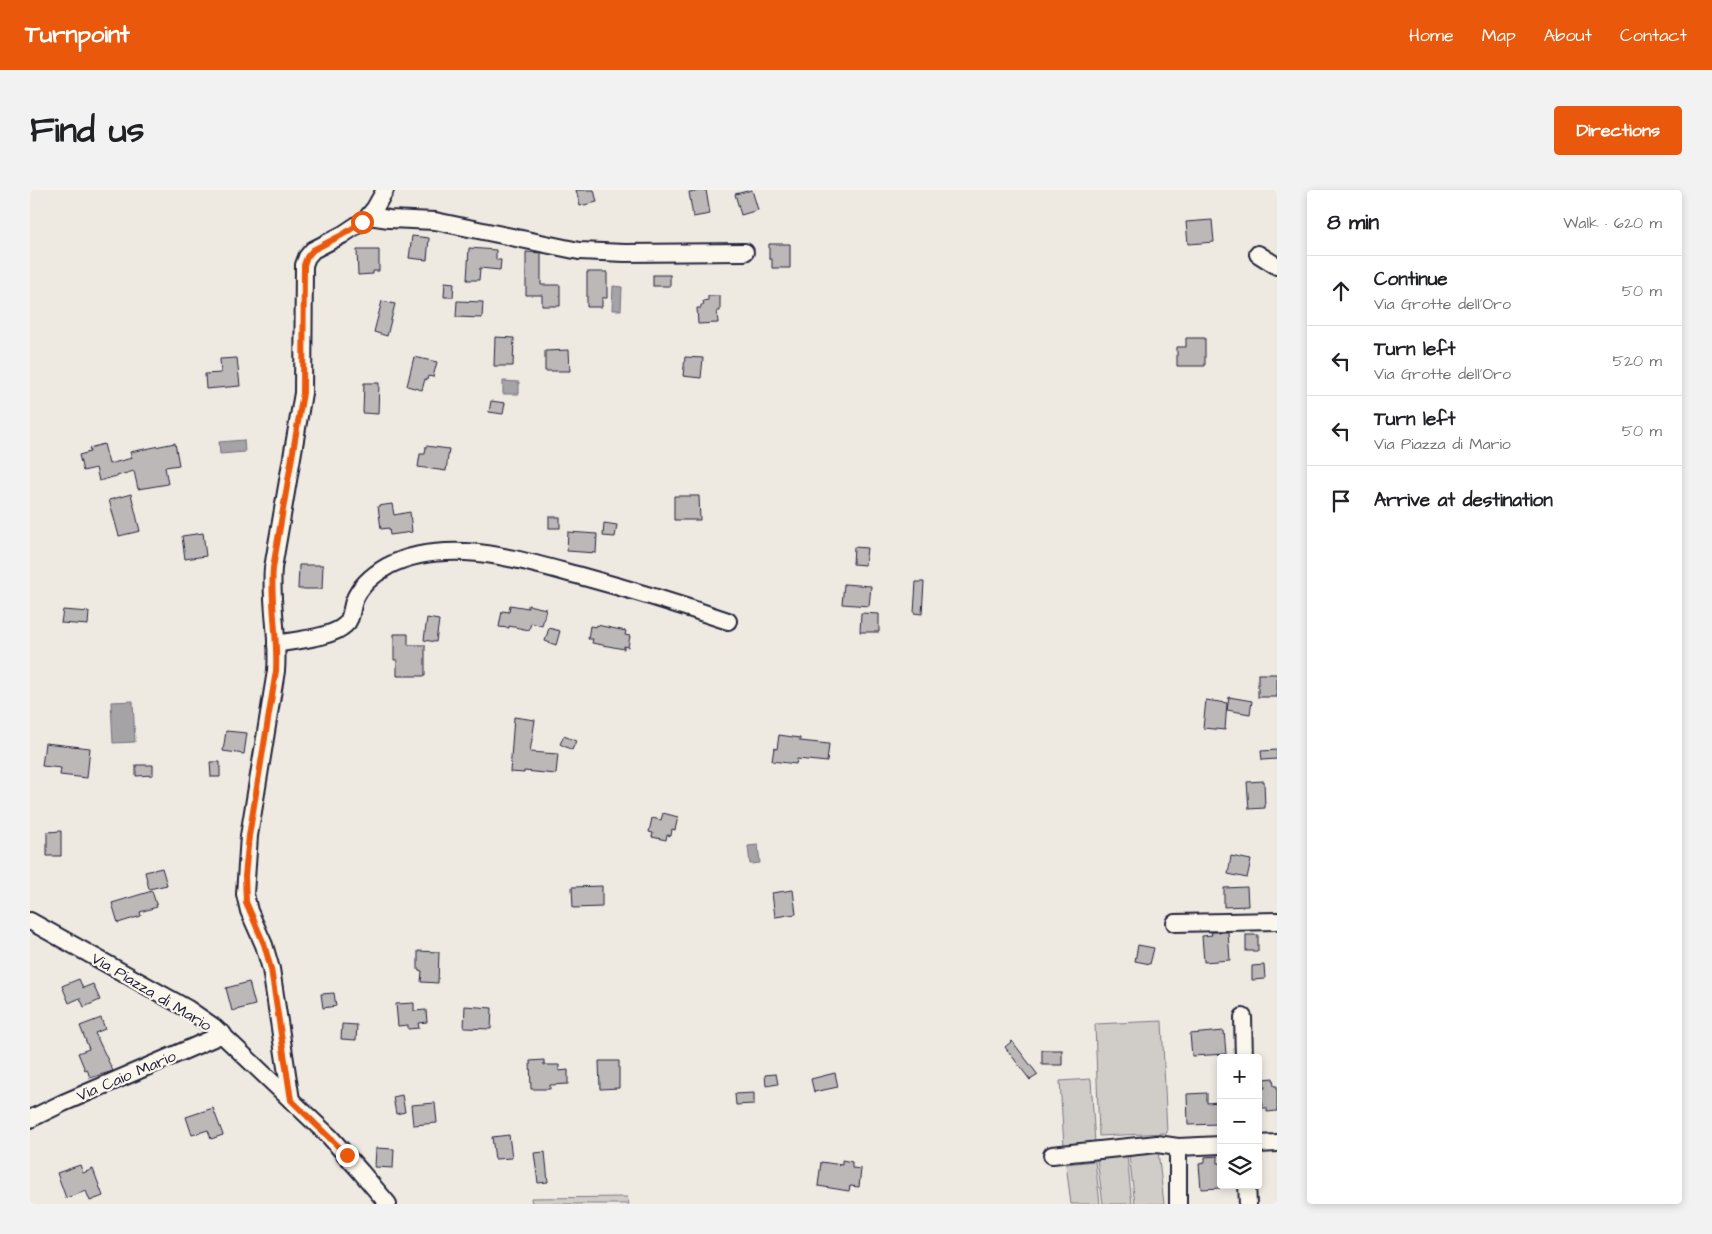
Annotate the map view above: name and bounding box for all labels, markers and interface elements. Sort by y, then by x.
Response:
text: Turnpoint [25,18,130,52]
text: Home [1409,23,1454,48]
text: Map [1482,23,1516,48]
text: About [1544,23,1592,48]
text: Contact [1620,23,1687,48]
text: Find us [30,106,144,155]
button: Directions [1554,106,1682,155]
text: 8 min [1327,208,1379,237]
route start [351,211,374,234]
text: Walk · 620 m [1563,212,1662,234]
text: Continue [1374,266,1448,293]
icon: ahead [1327,277,1355,305]
text: 50 m [1622,280,1662,302]
text: Via Grotte dell'Oro [1374,293,1511,315]
text: Turn left [1374,336,1455,363]
icon: left [1327,347,1355,375]
text: 520 m [1613,350,1662,372]
text: Via Grotte dell'Oro [1374,363,1511,385]
text: Turn left [1374,406,1455,433]
icon: left [1327,417,1355,445]
text: 50 m [1622,420,1662,442]
text: Via Piazza di Mario [1374,433,1511,455]
icon: arrive [1327,487,1355,515]
text: Arrive at destination [1374,487,1553,514]
street label: Via Piazza di Mario [87,947,216,1037]
street label: Via Caio Mario [73,1045,179,1107]
map controls [1217,1054,1262,1189]
button: + [1217,1054,1262,1099]
button: − [1217,1099,1262,1144]
route end [336,1144,359,1167]
button: layers [1217,1144,1262,1189]

